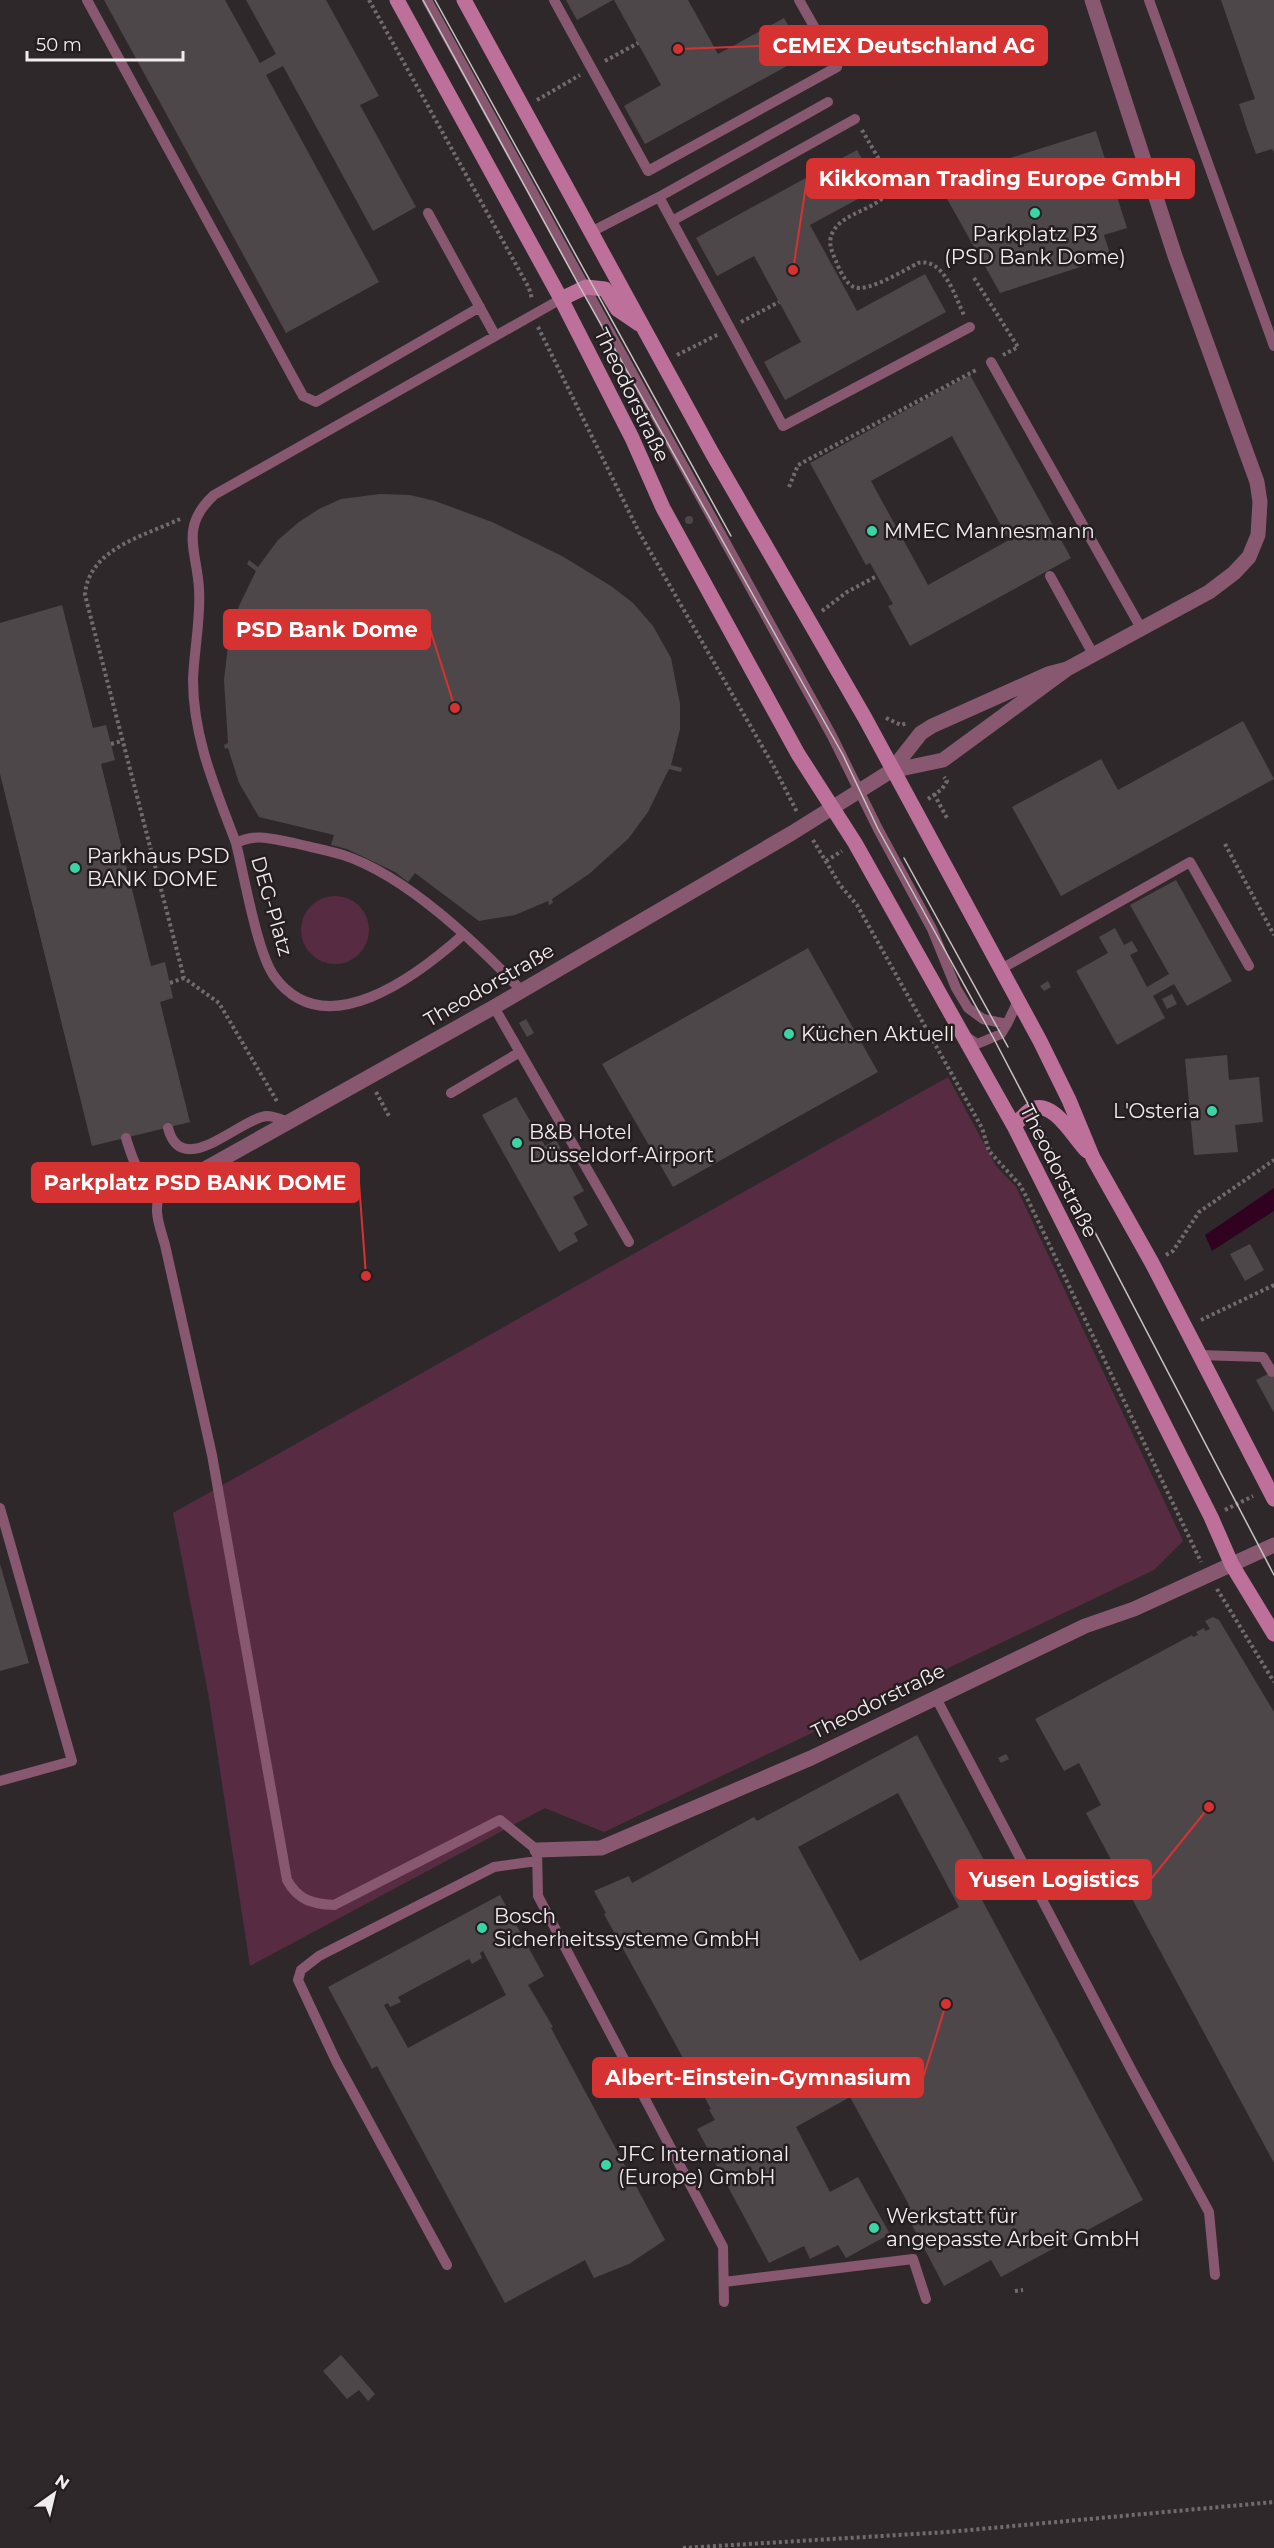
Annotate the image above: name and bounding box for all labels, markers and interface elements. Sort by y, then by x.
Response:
scale bar [27,24,183,62]
callout: CEMEX Deutschland AG [760,26,1047,65]
text: CEMEX Deutschland AG [773,33,1035,58]
text: 50 m [36,34,82,56]
callout: Kikkoman Trading Europe GmbH [807,159,1194,198]
text: Kikkoman Trading Europe GmbH [819,166,1181,191]
marker: Parkplatz P3 (PSD Bank Dome) [1028,206,1042,220]
place label: Parkplatz P3 (PSD Bank Dome) [944,222,1126,269]
street label: Theodorstraße [589,324,675,466]
place label: MMEC Mannesmann [884,519,1095,543]
marker: MMEC Mannesmann [865,524,879,538]
callout: PSD Bank Dome [224,610,430,649]
text: PSD Bank Dome [236,617,418,642]
place label: Parkhaus PSD BANK DOME [87,844,230,891]
street label: DEG-Platz [246,853,298,959]
marker: Parkhaus PSD BANK DOME [68,861,82,875]
street label: Theodorstraße [420,938,558,1032]
place label: Küchen Aktuell [801,1022,954,1046]
marker: Küchen Aktuell [782,1027,796,1041]
place label: L'Osteria [1113,1099,1200,1123]
street label: Theodorstraße [1015,1100,1103,1242]
marker: L'Osteria [1205,1104,1219,1118]
place label: B&B Hotel Düsseldorf-Airport [529,1120,714,1167]
marker: B&B Hotel Düsseldorf-Airport [510,1136,524,1150]
callout: Parkplatz PSD BANK DOME [32,1163,359,1202]
text: Parkplatz PSD BANK DOME [44,1170,346,1195]
street label: Theodorstraße [807,1658,949,1744]
callout: Yusen Logistics [956,1860,1151,1899]
text: Yusen Logistics [968,1867,1139,1892]
place label: Bosch Sicherheitssysteme GmbH [494,1904,760,1951]
marker: Bosch Sicherheitssysteme GmbH [475,1921,489,1935]
callout: Albert-Einstein-Gymnasium [593,2058,923,2097]
text: Albert-Einstein-Gymnasium [604,2065,911,2090]
place label: JFC International (Europe) GmbH [617,2142,789,2189]
marker: JFC International (Europe) GmbH [599,2158,613,2172]
place label: Werkstatt für angepasste Arbeit GmbH [886,2204,1140,2251]
marker: Werkstatt für angepasste Arbeit GmbH [867,2221,881,2235]
north arrow [24,2464,84,2524]
text: N [51,2470,73,2493]

